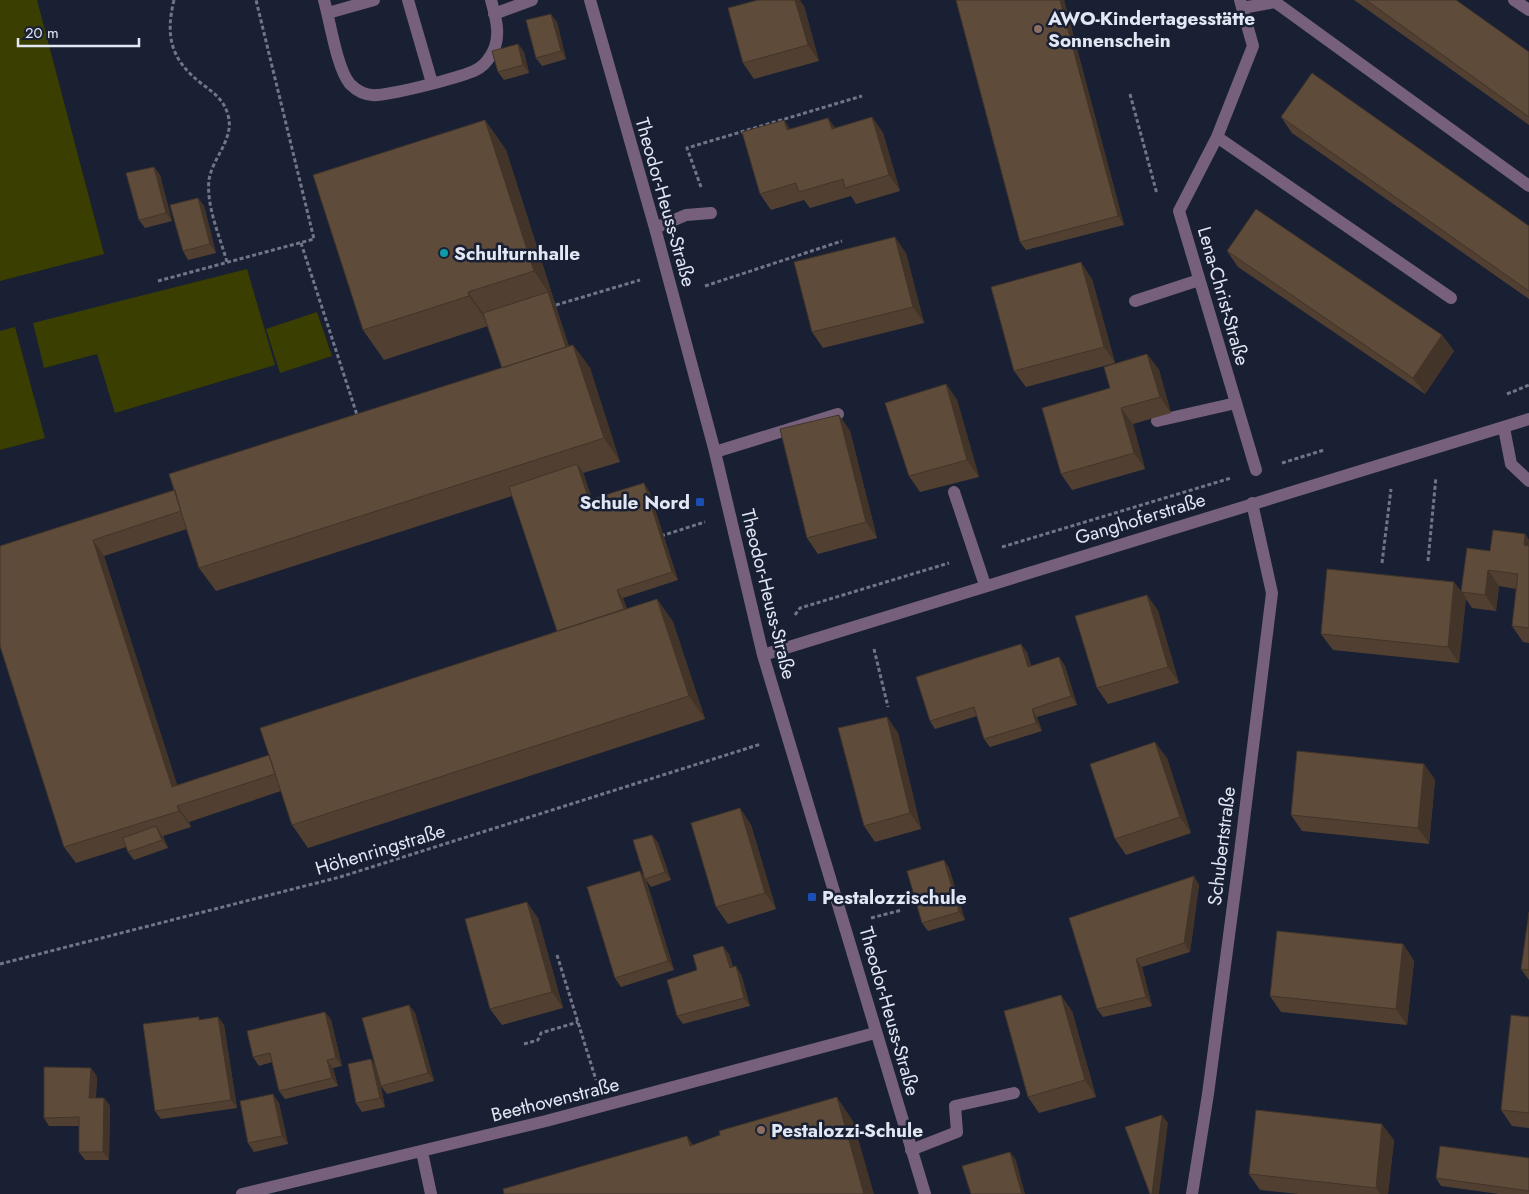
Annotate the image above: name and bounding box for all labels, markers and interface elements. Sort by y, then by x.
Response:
place label: AWO-Kindertagesstätte Sonnenschein [1047,5,1255,54]
scale bar [18,15,139,47]
text: 20 m [25,22,59,44]
marker: AWO-Kindertagesstätte Sonnenschein [1032,23,1044,35]
street label: Theodor-Heuss-Straße [628,115,703,290]
street label: Lena-Christ-Straße [1191,224,1256,369]
place label: Schulturnhalle [454,240,580,267]
marker: Schulturnhalle [438,247,450,259]
street label: Ganghoferstraße [1072,486,1209,551]
place label: Schule Nord [579,489,690,516]
marker: Schule Nord [694,496,706,508]
street label: Theodor-Heuss-Straße [734,506,803,682]
street label: Schubertstraße [1201,785,1242,907]
street label: Höhenringstraße [312,817,449,882]
place label: Pestalozzischule [822,884,967,911]
marker: Pestalozzischule [806,891,818,903]
street label: Theodor-Heuss-Straße [852,924,927,1099]
street label: Beethovenstraße [488,1070,622,1128]
place label: Pestalozzi-Schule [771,1117,923,1144]
marker: Pestalozzi-Schule [755,1124,767,1136]

